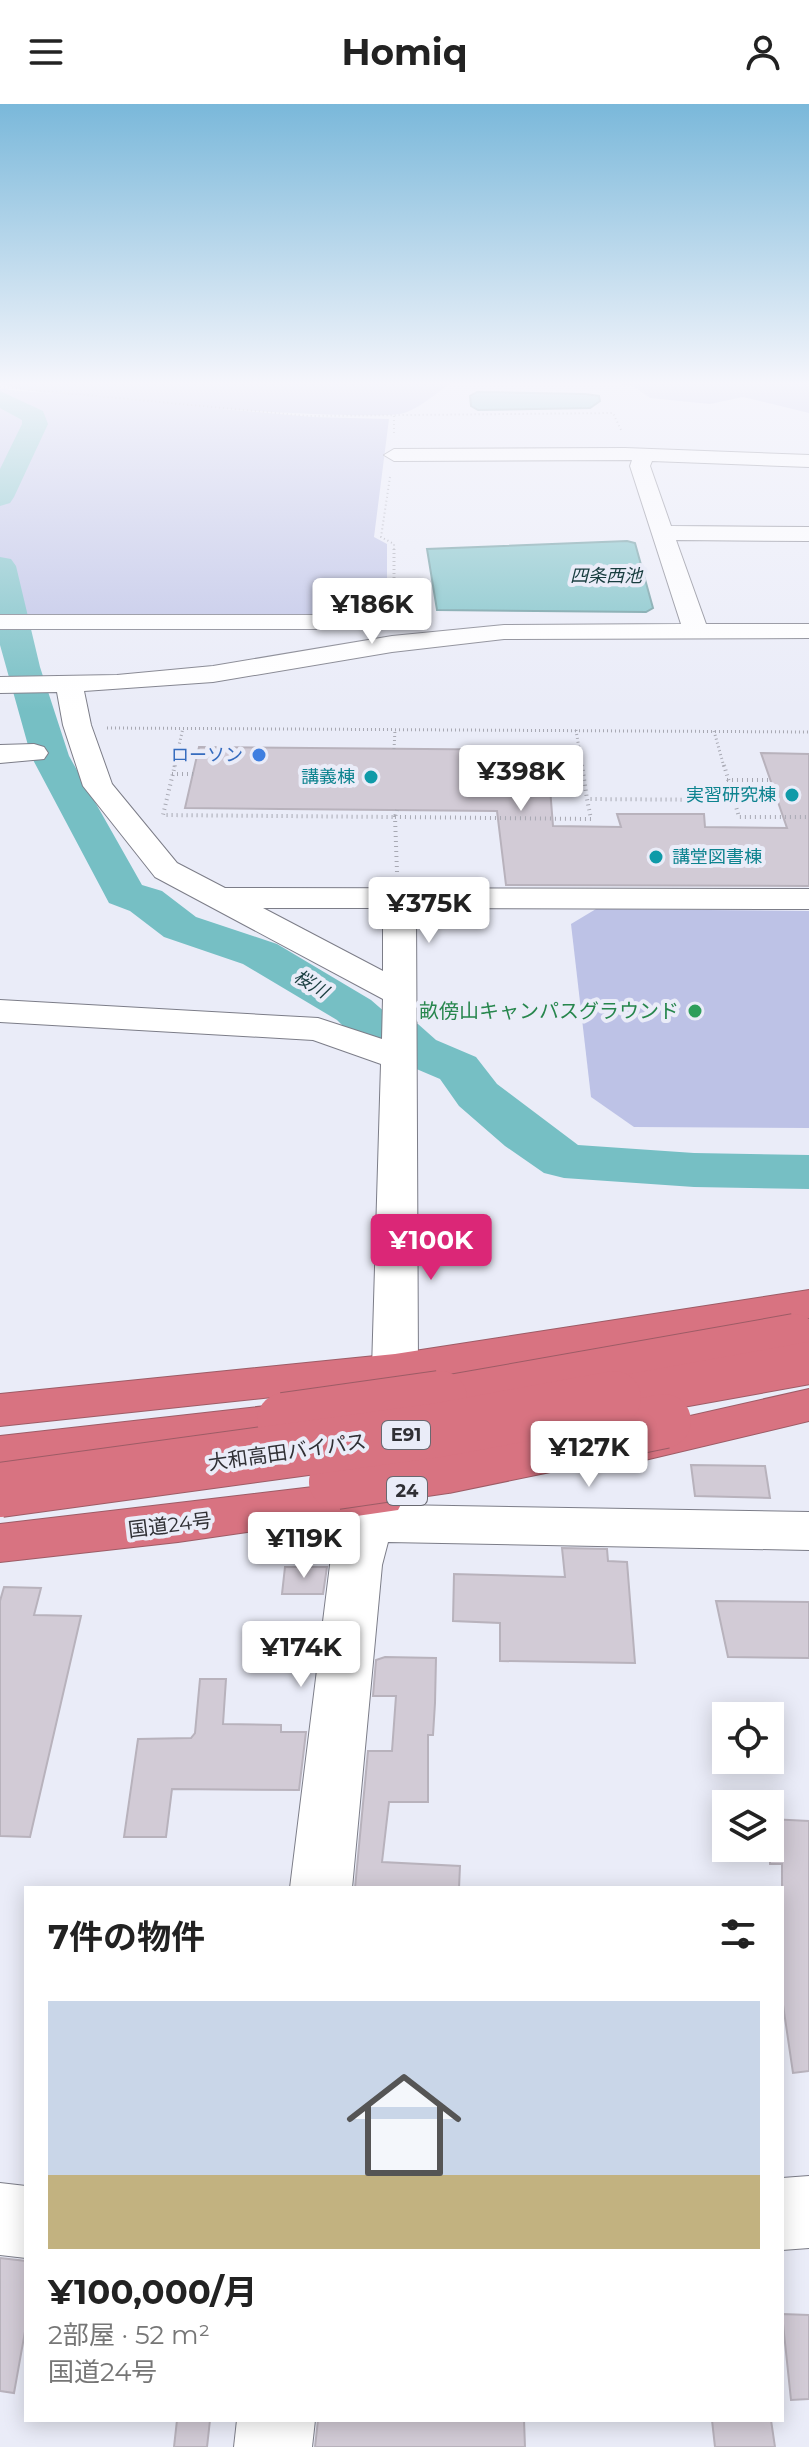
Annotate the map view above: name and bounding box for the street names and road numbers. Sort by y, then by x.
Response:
road number: E91 [382,1421,430,1449]
street label: 大和高田バイパス [206,1429,368,1475]
road number: 24 [387,1477,427,1505]
street label: 国道24号 [127,1508,213,1542]

